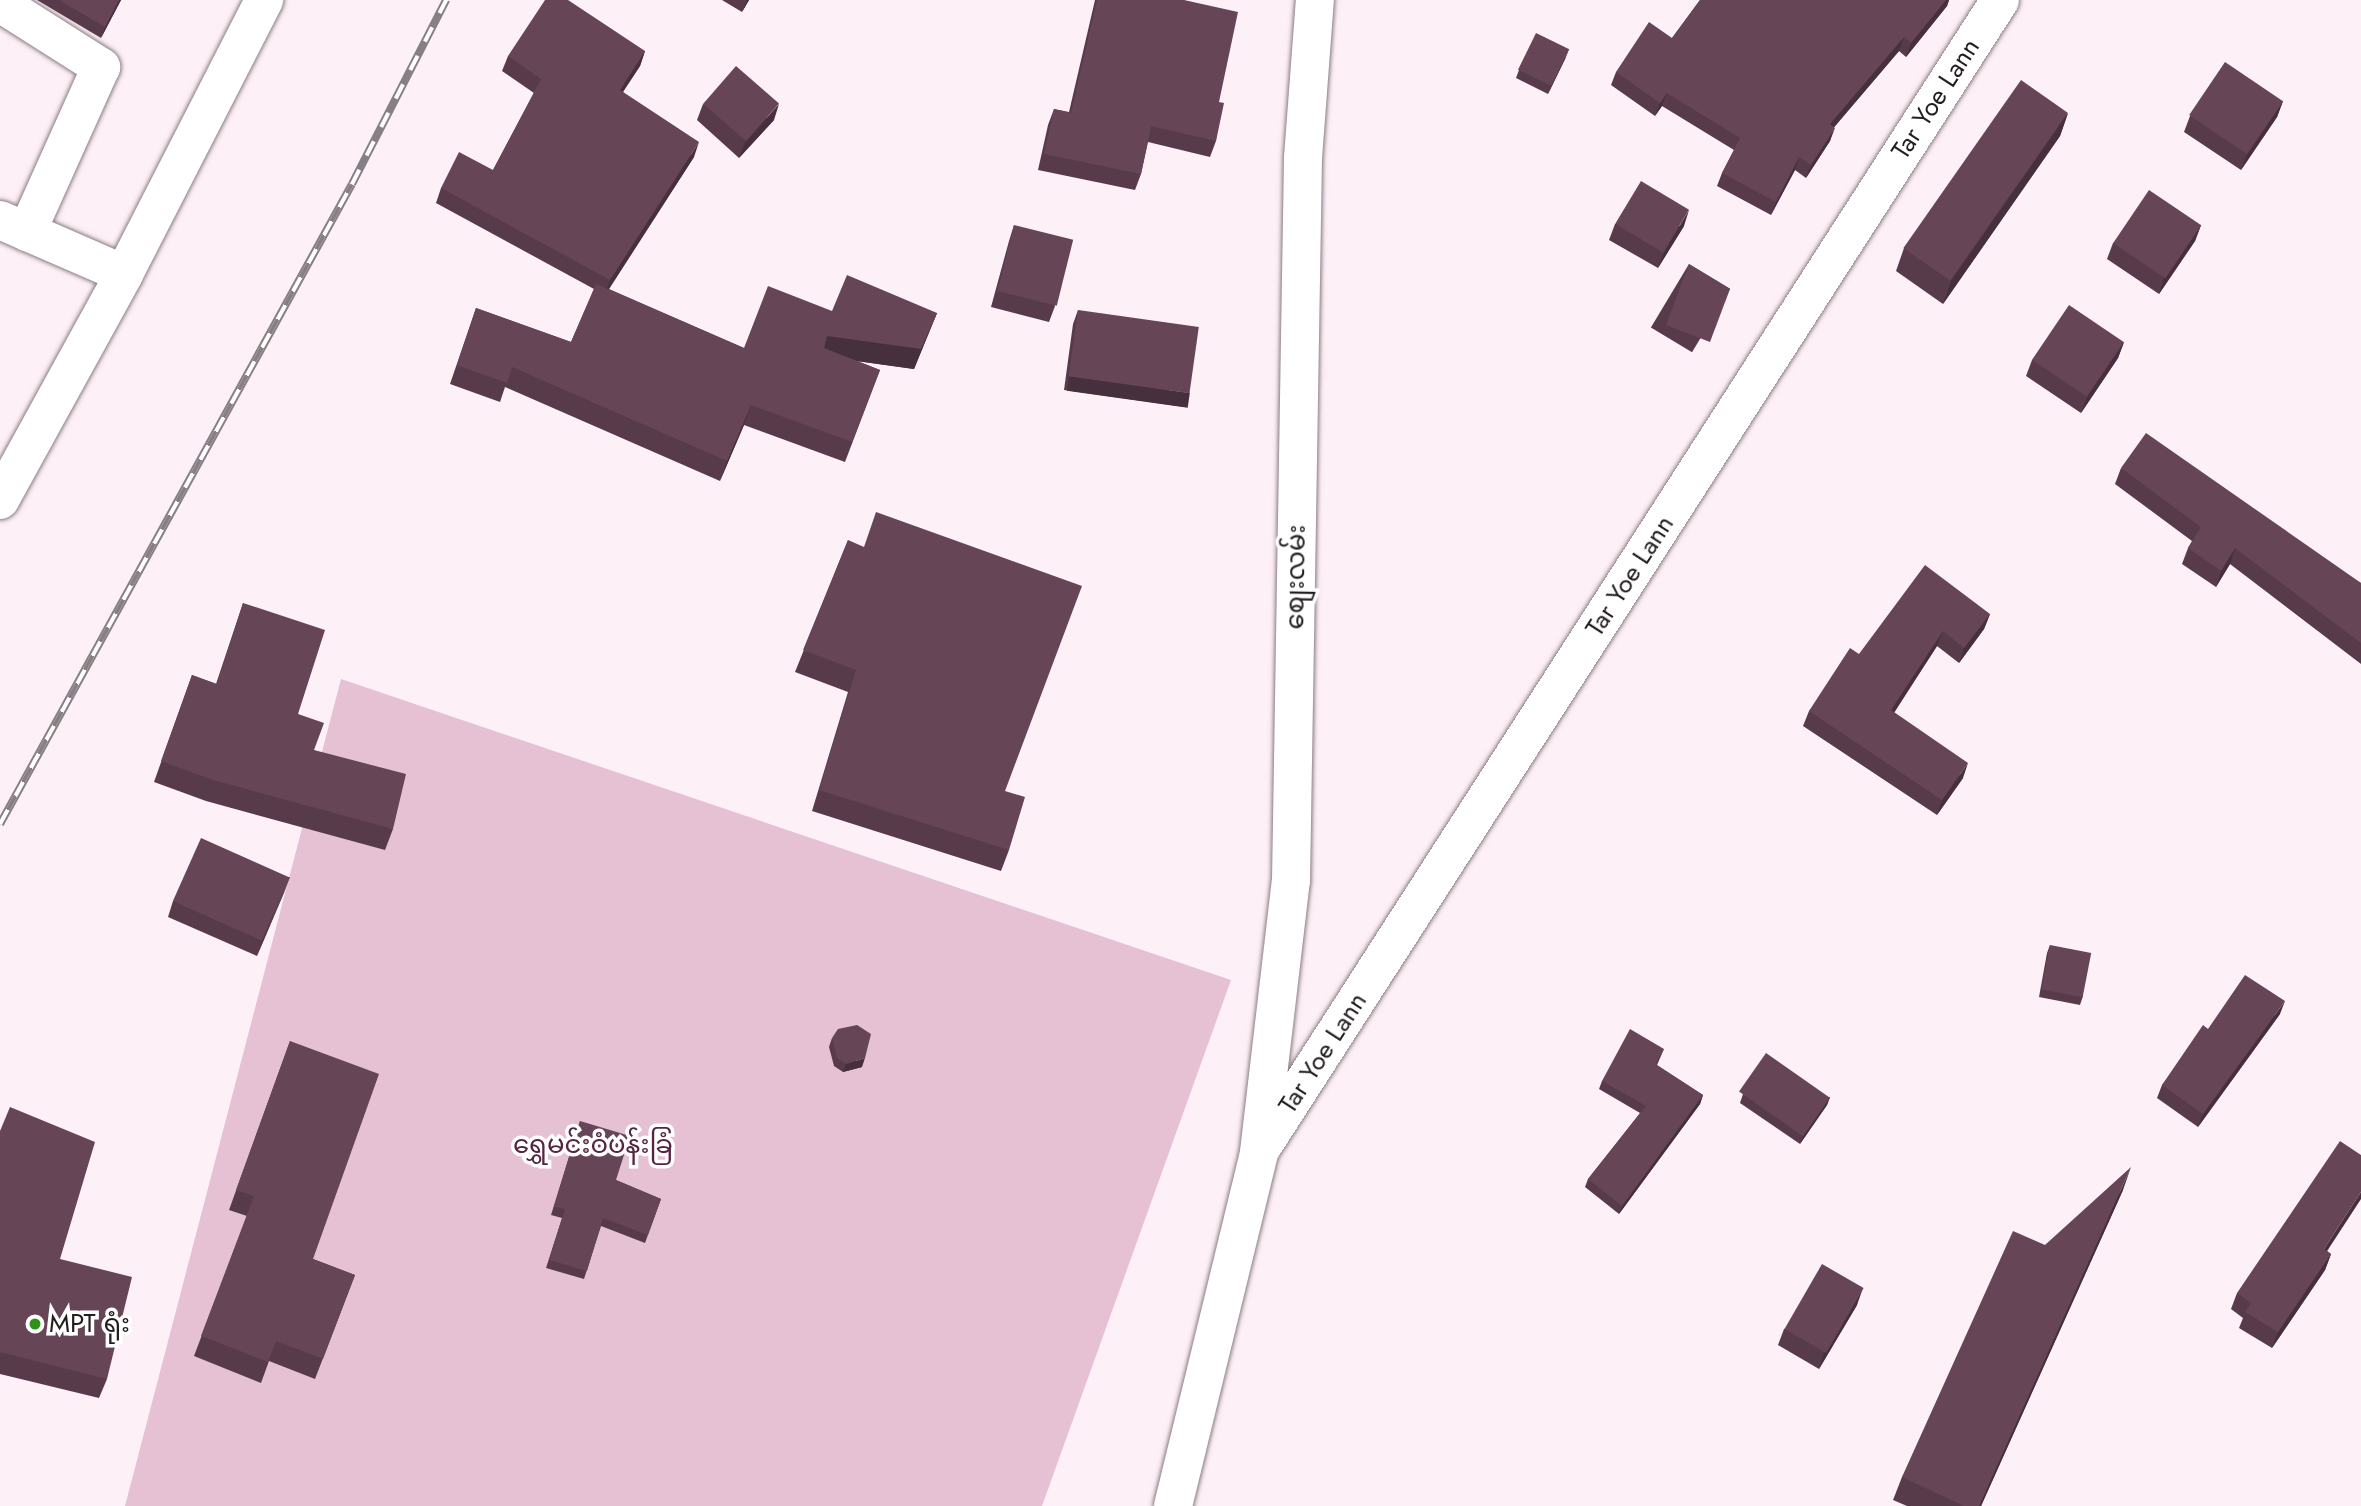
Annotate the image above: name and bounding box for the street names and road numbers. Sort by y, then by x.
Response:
street label: Tar Yoe Lann [1885,33,1987,165]
street label: Tar Yoe Lann [1579,510,1681,642]
street label: စျေးလမ်း [1279,524,1313,630]
street label: Tar Yoe Lann [1272,987,1374,1119]

